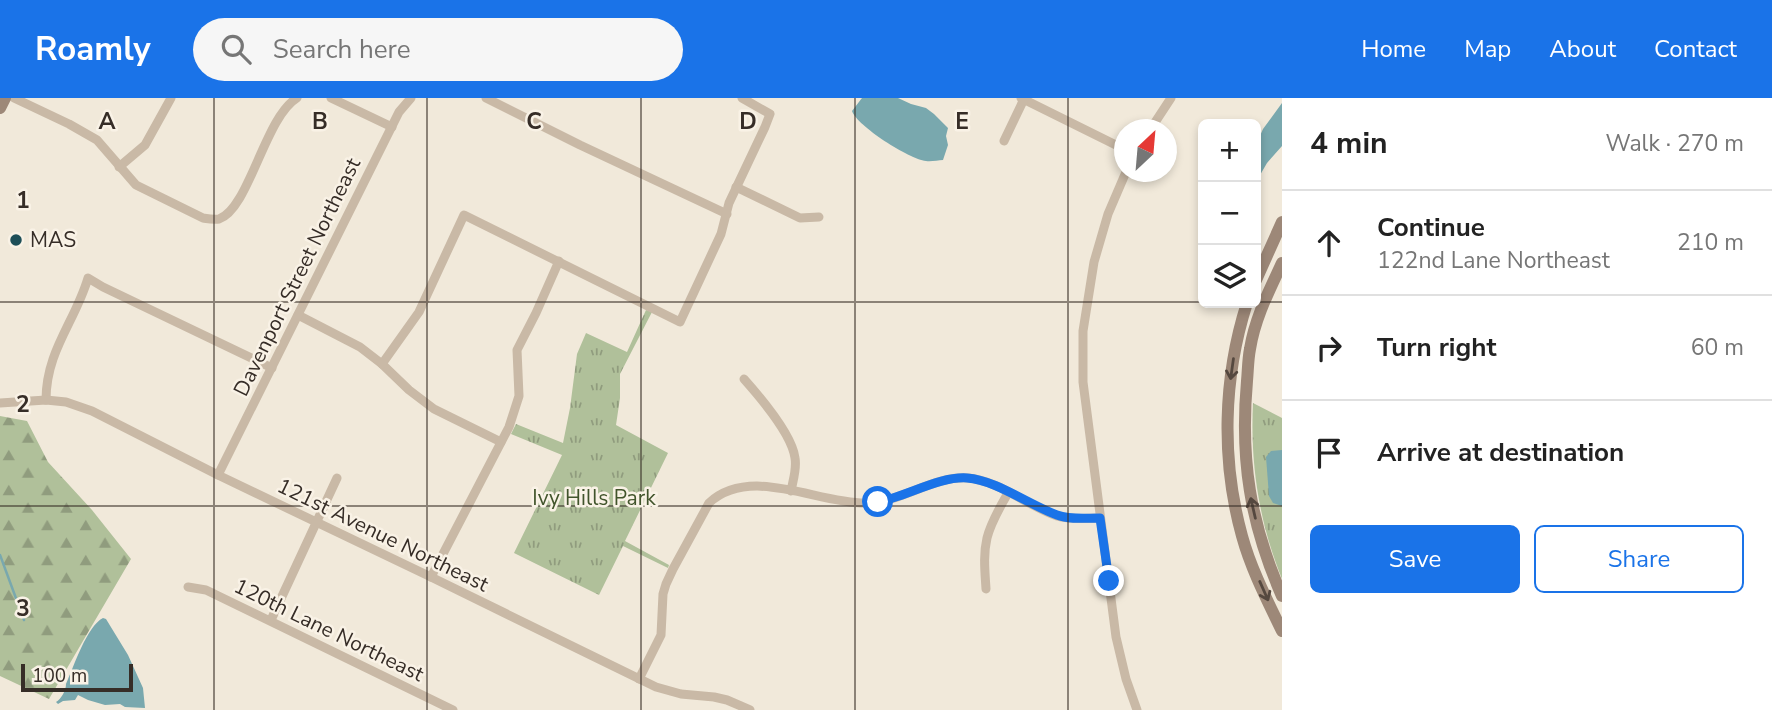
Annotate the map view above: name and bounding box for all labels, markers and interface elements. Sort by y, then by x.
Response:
search box [193,18,683,81]
text: Roamly [35,27,151,72]
icon: search [217,30,255,68]
text: Search here [273,32,410,67]
text: Home [1361,33,1426,65]
text: Map [1464,33,1511,65]
text: About [1549,33,1616,65]
text: Contact [1654,33,1737,65]
text: A [98,106,116,137]
text: B [312,106,328,137]
text: C [526,106,542,137]
text: D [739,106,757,137]
text: E [955,106,969,137]
north arrow [1114,119,1177,182]
map controls [1198,119,1261,308]
button: + [1198,119,1261,182]
text: 4 min [1310,123,1388,164]
text: Walk · 270 m [1605,128,1744,159]
street label: Davenport Street Northeast [227,153,367,401]
button: − [1198,182,1261,245]
text: 1 [16,185,30,216]
text: Continue [1377,210,1485,245]
icon: ahead [1310,224,1348,262]
place label: MAS [30,226,76,254]
text: 210 m [1677,227,1744,258]
marker: MAS [8,232,24,248]
button: layers [1198,245,1261,308]
text: 122nd Lane Northeast [1377,245,1610,276]
icon: right [1310,329,1348,367]
text: Turn right [1377,330,1496,365]
text: 60 m [1691,332,1744,363]
one-way arrow [1225,357,1238,380]
text: 2 [16,389,30,420]
icon: arrive [1310,434,1348,472]
text: Arrive at destination [1377,435,1624,470]
street label: 121st Avenue Northeast [273,472,494,599]
park label: Ivy Hills Park [532,484,656,512]
route start [862,486,893,517]
one-way arrow [1246,497,1259,520]
button: Save [1310,525,1520,593]
button: Share [1534,525,1744,593]
route end [1093,565,1124,596]
street label: 120th Lane Northeast [230,572,429,688]
one-way arrow [1258,580,1271,601]
text: 3 [16,593,30,624]
scale bar [21,661,133,693]
text: 100 m [32,663,87,689]

